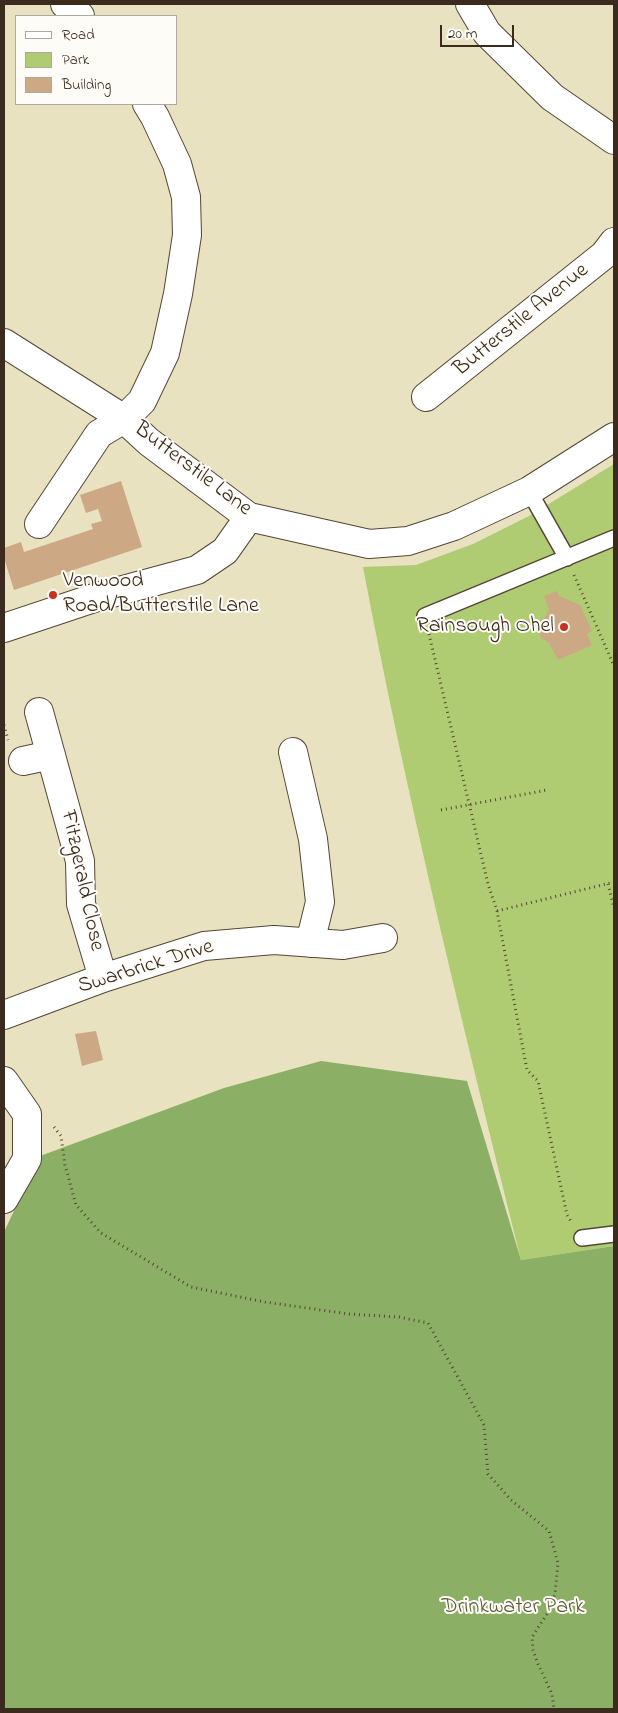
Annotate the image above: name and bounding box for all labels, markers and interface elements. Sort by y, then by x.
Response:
legend [15,15,178,105]
scale bar [443,15,517,47]
text: 20 m [448,23,477,45]
text: Road [62,24,95,46]
text: Park [62,49,89,71]
text: Building [62,74,111,96]
street label: Butterstile Avenue [449,258,595,384]
street label: Butterstile Lane [128,417,256,523]
place label: Venwood Road/Butterstile Lane [63,569,259,620]
marker: Venwood Road/Butterstile Lane [47,589,59,601]
place label: Rainsough Ohel [417,614,554,640]
marker: Rainsough Ohel [558,621,570,633]
street label: Fitzgerald Close [53,808,109,954]
street label: Swarbrick Drive [75,935,217,1001]
park label: Drinkwater Park [441,1595,585,1621]

